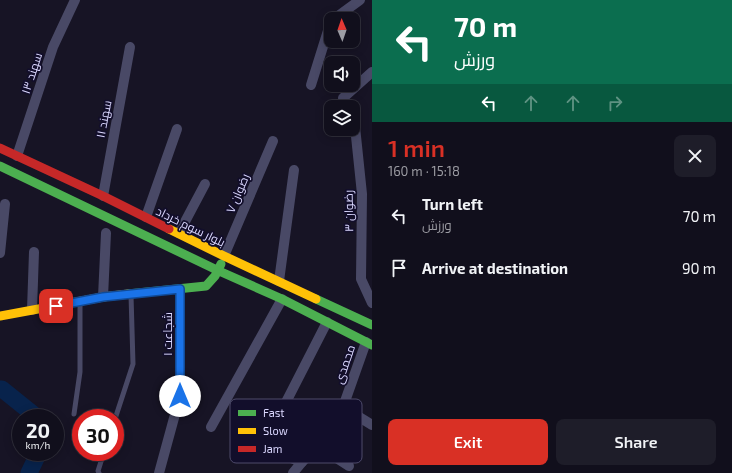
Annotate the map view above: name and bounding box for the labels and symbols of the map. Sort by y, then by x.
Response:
north arrow [324,12,360,48]
street label: سهند ۱۳ [18,51,45,96]
street label: سهند ۱۱ [93,99,114,139]
street label: رضوان ۷ [222,171,252,215]
street label: رضوان ۳ [341,190,356,232]
street label: بلوار سوم خرداد [153,203,228,251]
pin [39,289,73,323]
street label: شجاعت ۱ [160,312,175,356]
street label: محمدی [331,343,358,386]
position arrow [159,375,201,417]
legend [230,399,362,463]
text: Fast [263,406,285,419]
speed limit sign: 30 [72,409,124,461]
text: Slow [263,424,288,437]
text: Jam [263,442,282,455]

